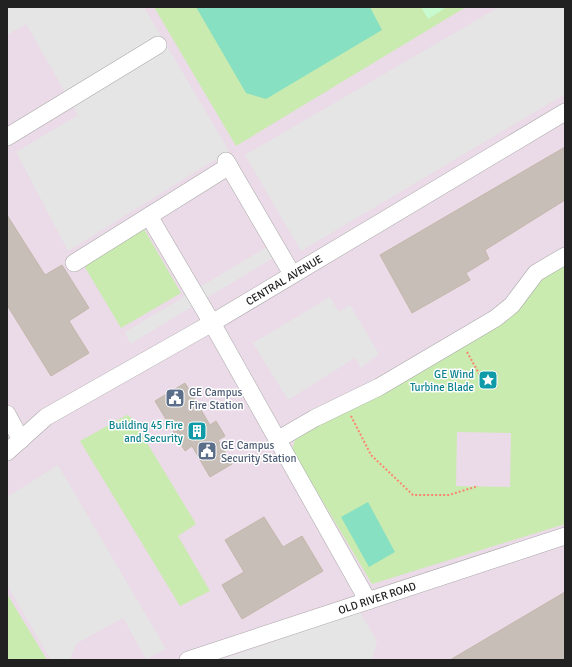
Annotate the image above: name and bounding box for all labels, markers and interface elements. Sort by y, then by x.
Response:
street label: CENTRAL AVENUE [244,253,325,308]
place label: GE Wind Turbine Blade [410,368,474,394]
place icon: GE Wind Turbine Blade [477,369,499,391]
place label: GE Campus Fire Station [189,386,244,412]
public building icon: GE Campus Fire Station [164,387,186,409]
place label: Building 45 Fire and Security [109,419,184,445]
building icon: Building 45 Fire and Security [186,420,208,442]
place label: GE Campus Security Station [221,439,297,465]
public building icon: GE Campus Security Station [196,440,218,462]
street label: OLD RIVER ROAD [337,579,418,617]

